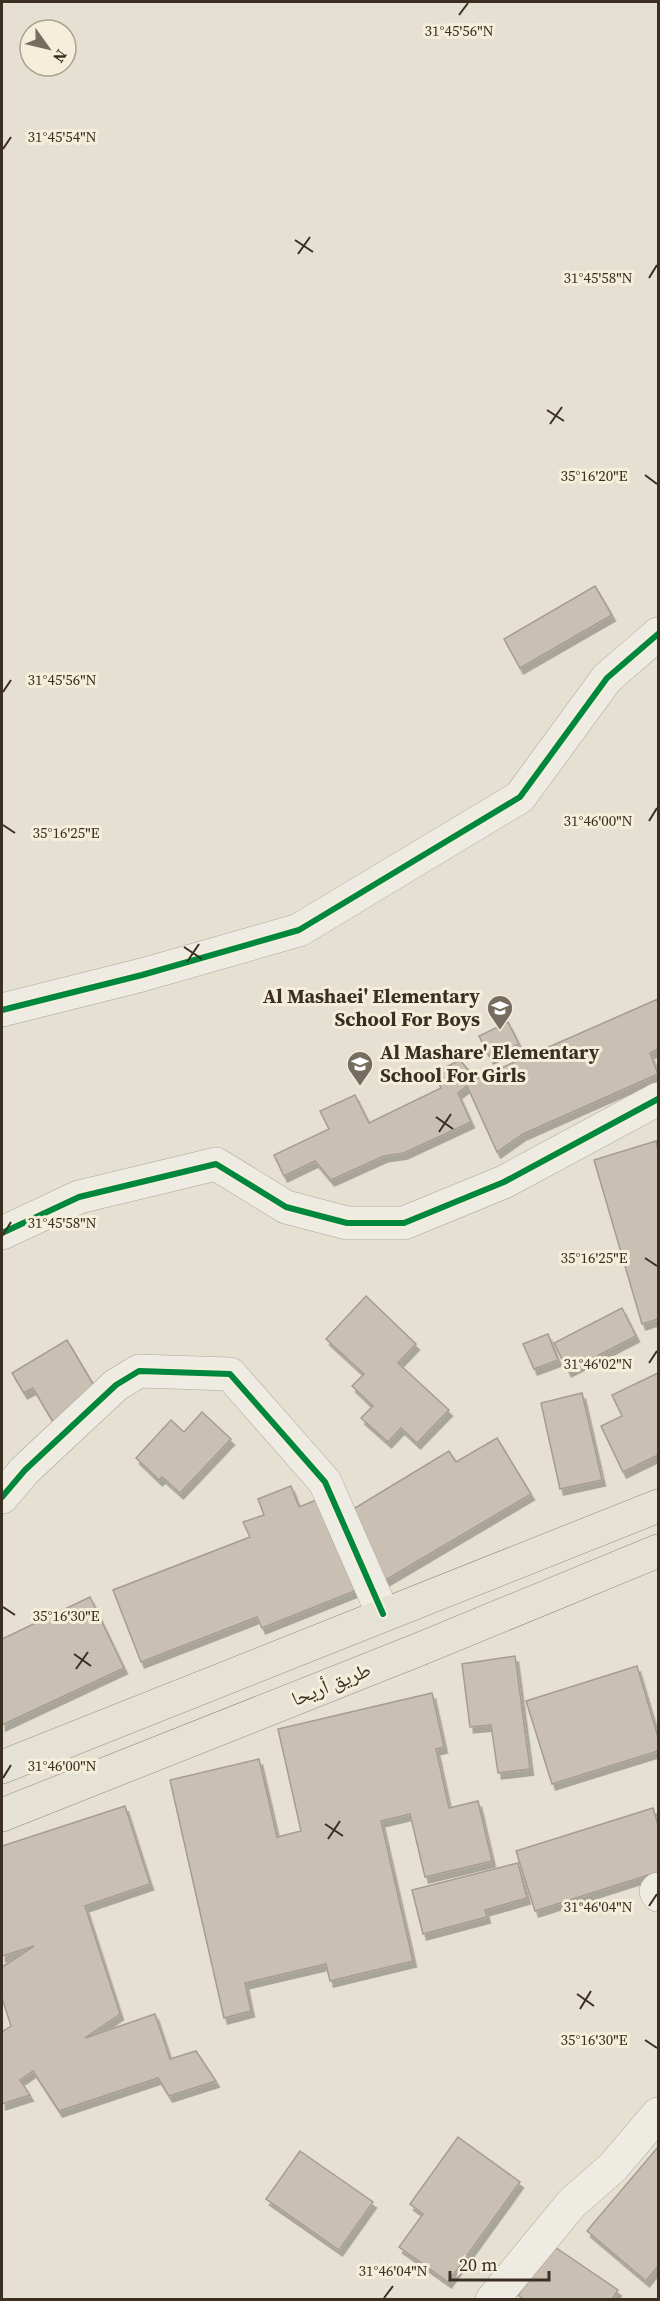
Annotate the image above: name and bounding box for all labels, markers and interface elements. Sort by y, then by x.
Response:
north arrow [18,18,78,78]
text: 31°45'56"N [424,20,494,41]
text: N [48,45,73,68]
text: 31°45'54"N [27,126,97,147]
text: 31°45'58"N [563,267,633,288]
text: 35°16'20"E [560,465,628,486]
text: 31°45'56"N [27,669,97,690]
text: 31°46'00"N [563,810,633,831]
text: 35°16'25"E [32,822,100,843]
place label: Al Mashaei' Elementary School For Boys [263,982,480,1033]
school or university icon: Al Mashaei' Elementary School For Boys [485,993,515,1031]
place label: Al Mashare' Elementary School For Girls [380,1038,600,1089]
school or university icon: Al Mashare' Elementary School For Girls [345,1049,375,1087]
text: 31°45'58"N [27,1212,97,1233]
text: 35°16'25"E [560,1247,628,1268]
text: 31°46'02"N [563,1353,633,1374]
text: 35°16'30"E [32,1605,100,1626]
street label: طريق أريحا [287,1655,375,1713]
text: 31°46'00"N [27,1755,97,1776]
text: 31°46'04"N [563,1896,633,1917]
text: 35°16'30"E [560,2029,628,2050]
scale bar [450,2244,549,2282]
text: 20 m [459,2252,497,2277]
text: 31°46'04"N [358,2260,428,2281]

